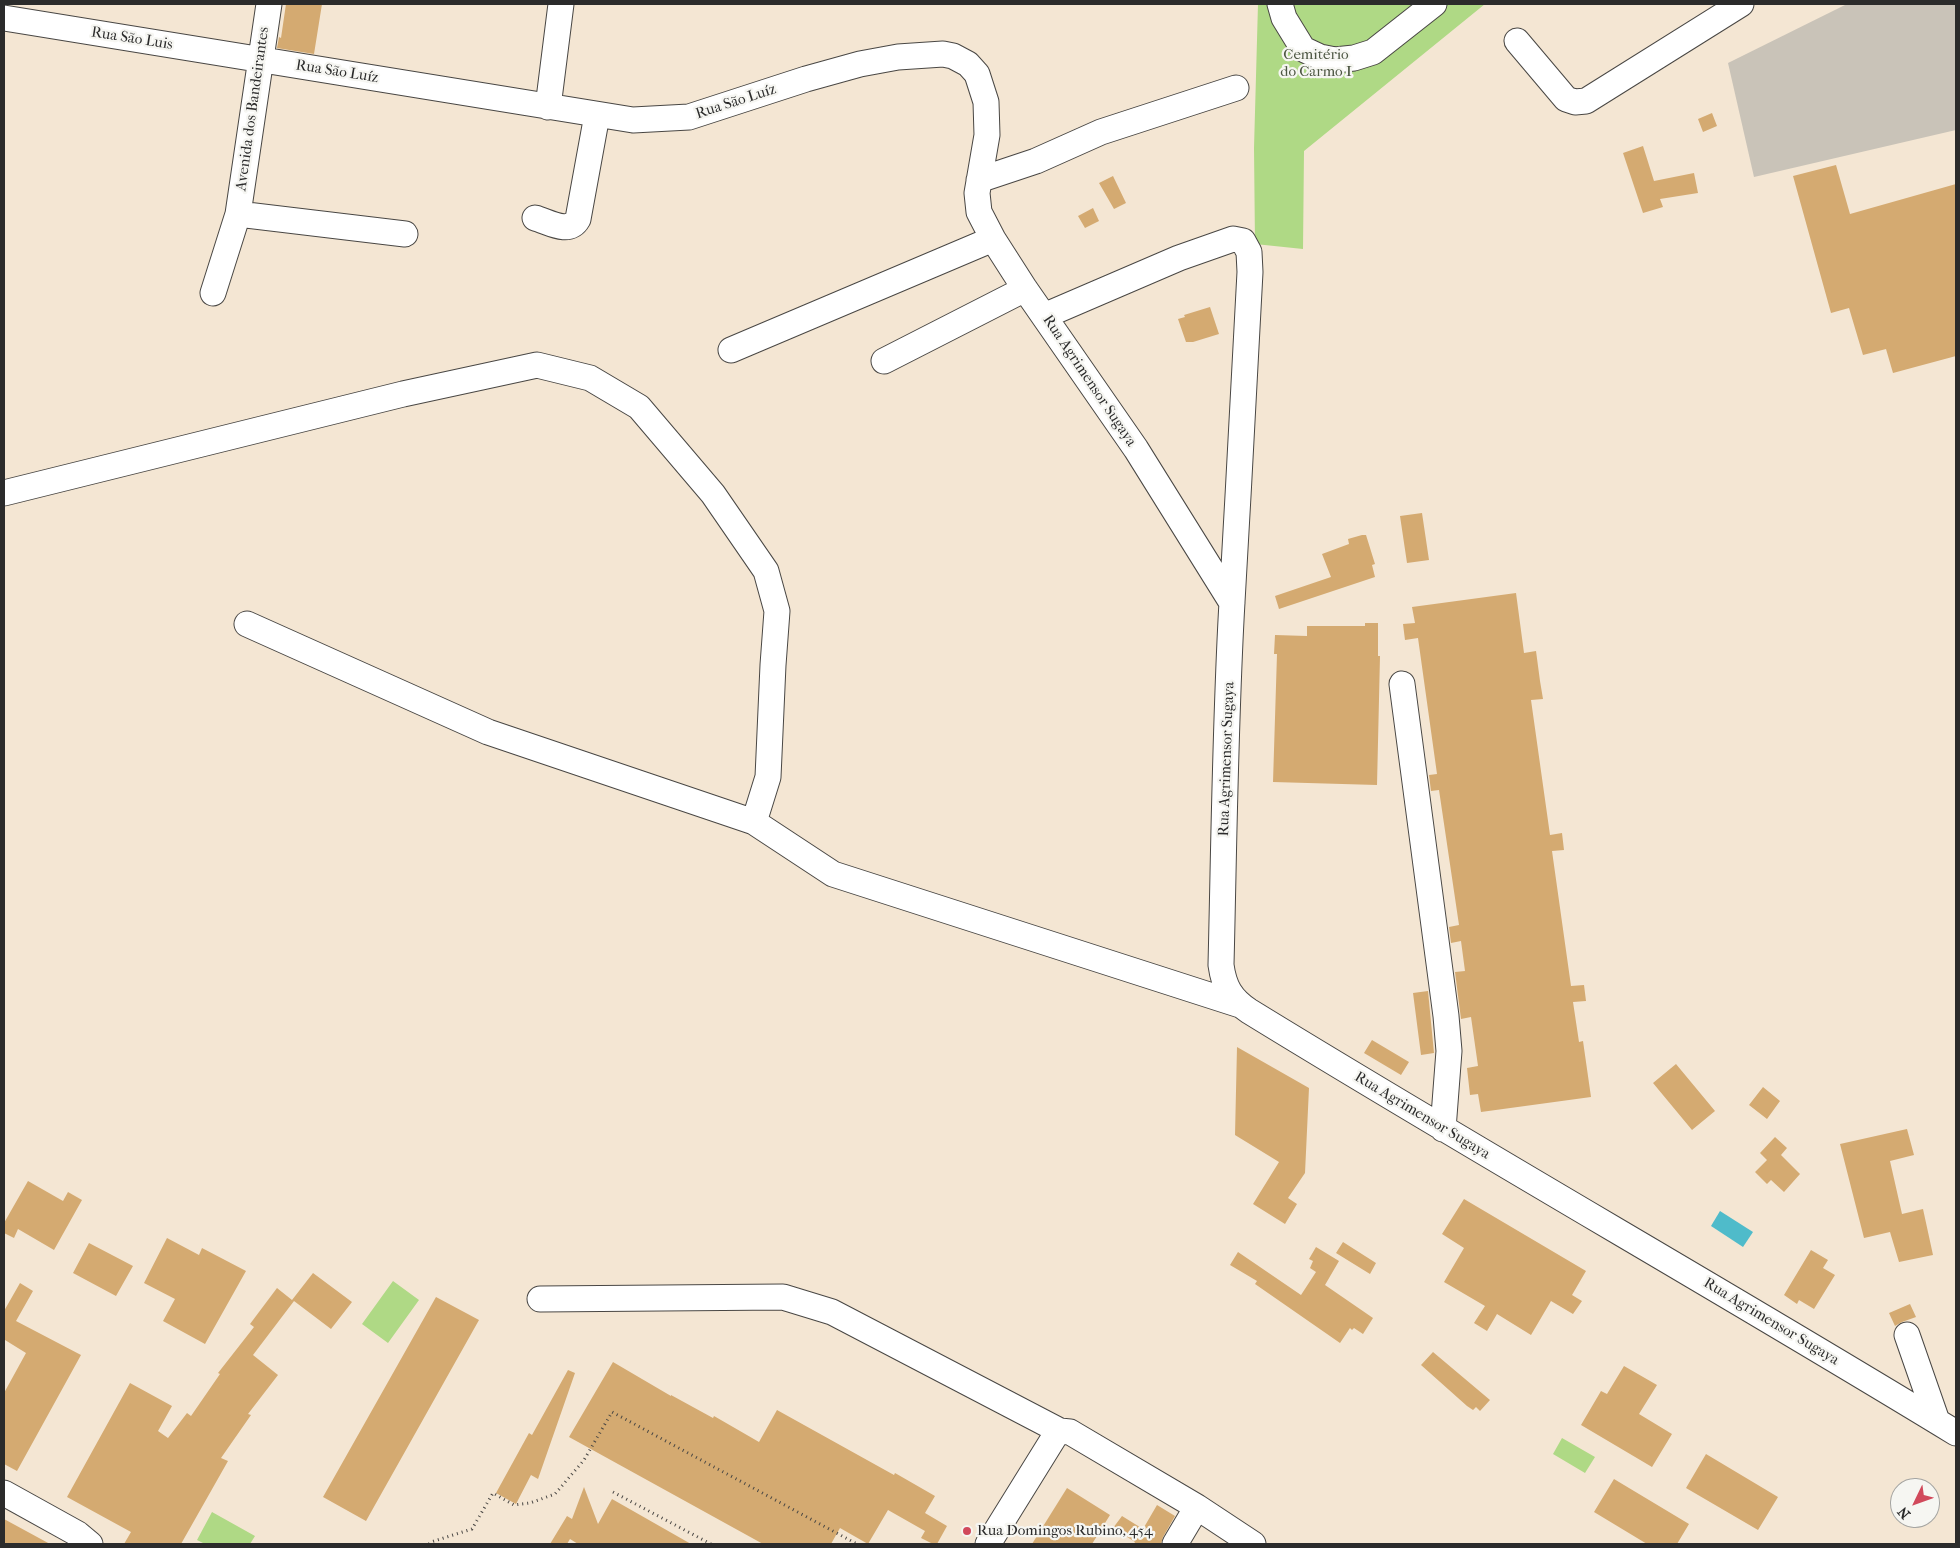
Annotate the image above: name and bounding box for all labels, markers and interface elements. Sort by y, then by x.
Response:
street label: Rua São Luis [90,24,174,54]
street label: Avenida dos Bandeirantes [233,26,273,192]
park label: Cemitério do Carmo I [1280,46,1352,81]
street label: Rua São Luíz [294,57,380,87]
street label: Rua São Luíz [694,81,778,123]
street label: Rua Agrimensor Sugaya [1038,312,1140,450]
street label: Rua Agrimensor Sugaya [1215,681,1239,837]
street label: Rua Agrimensor Sugaya [1351,1068,1493,1164]
street label: Rua Agrimensor Sugaya [1700,1274,1842,1370]
north arrow [1890,1478,1940,1528]
text: N [1894,1503,1914,1522]
place label: Rua Domingos Rubino, 454 [977,1522,1153,1540]
marker: Rua Domingos Rubino, 454 [961,1525,973,1537]

